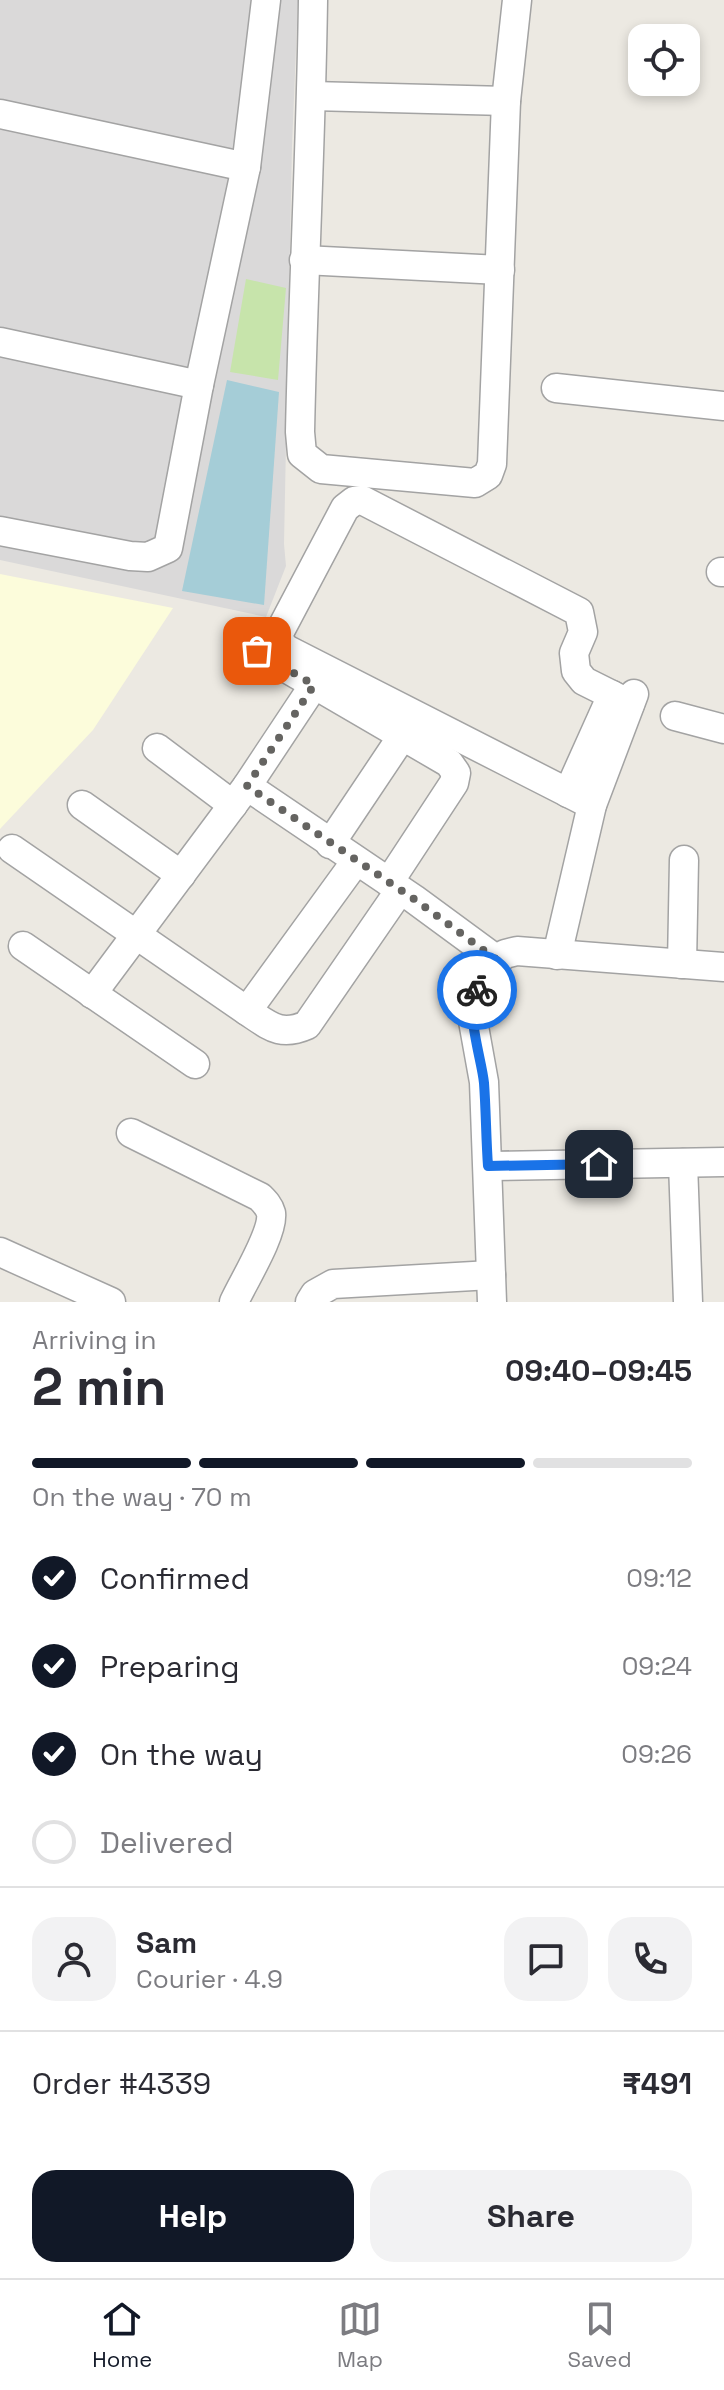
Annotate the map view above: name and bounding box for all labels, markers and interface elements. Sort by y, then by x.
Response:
map controls [628,24,700,96]
button: locate [628,24,700,96]
pin [223,617,291,685]
icon: bag [235,629,279,673]
courier [437,950,517,1030]
icon: bike [455,968,499,1012]
pin [565,1130,633,1198]
icon: home [577,1142,621,1186]
text: Arriving in [32,1323,156,1357]
text: 09:40–09:45 [505,1351,692,1390]
text: 2 min [32,1354,166,1420]
text: On the way · 70 m [32,1480,252,1514]
icon: check [32,1556,76,1600]
text: Confirmed [100,1559,250,1598]
text: 09:12 [626,1561,692,1595]
icon: check [32,1644,76,1688]
text: Preparing [100,1647,239,1686]
text: 09:24 [622,1649,692,1683]
icon: check [32,1732,76,1776]
text: On the way [100,1735,263,1774]
text: 09:26 [621,1737,692,1771]
text: Delivered [100,1823,234,1862]
button: person [32,1917,116,2001]
button: chat [504,1917,588,2001]
button: phone [608,1917,692,2001]
text: Sam [136,1923,197,1962]
text: Courier · 4.9 [136,1962,283,1996]
text: Order #4339 [32,2064,211,2103]
text: ₹491 [622,2064,692,2103]
button: Help [32,2170,354,2262]
button: Share [370,2170,692,2262]
tab: Home [92,2297,152,2373]
tab: Map [337,2297,383,2373]
tab: Saved [567,2297,632,2373]

